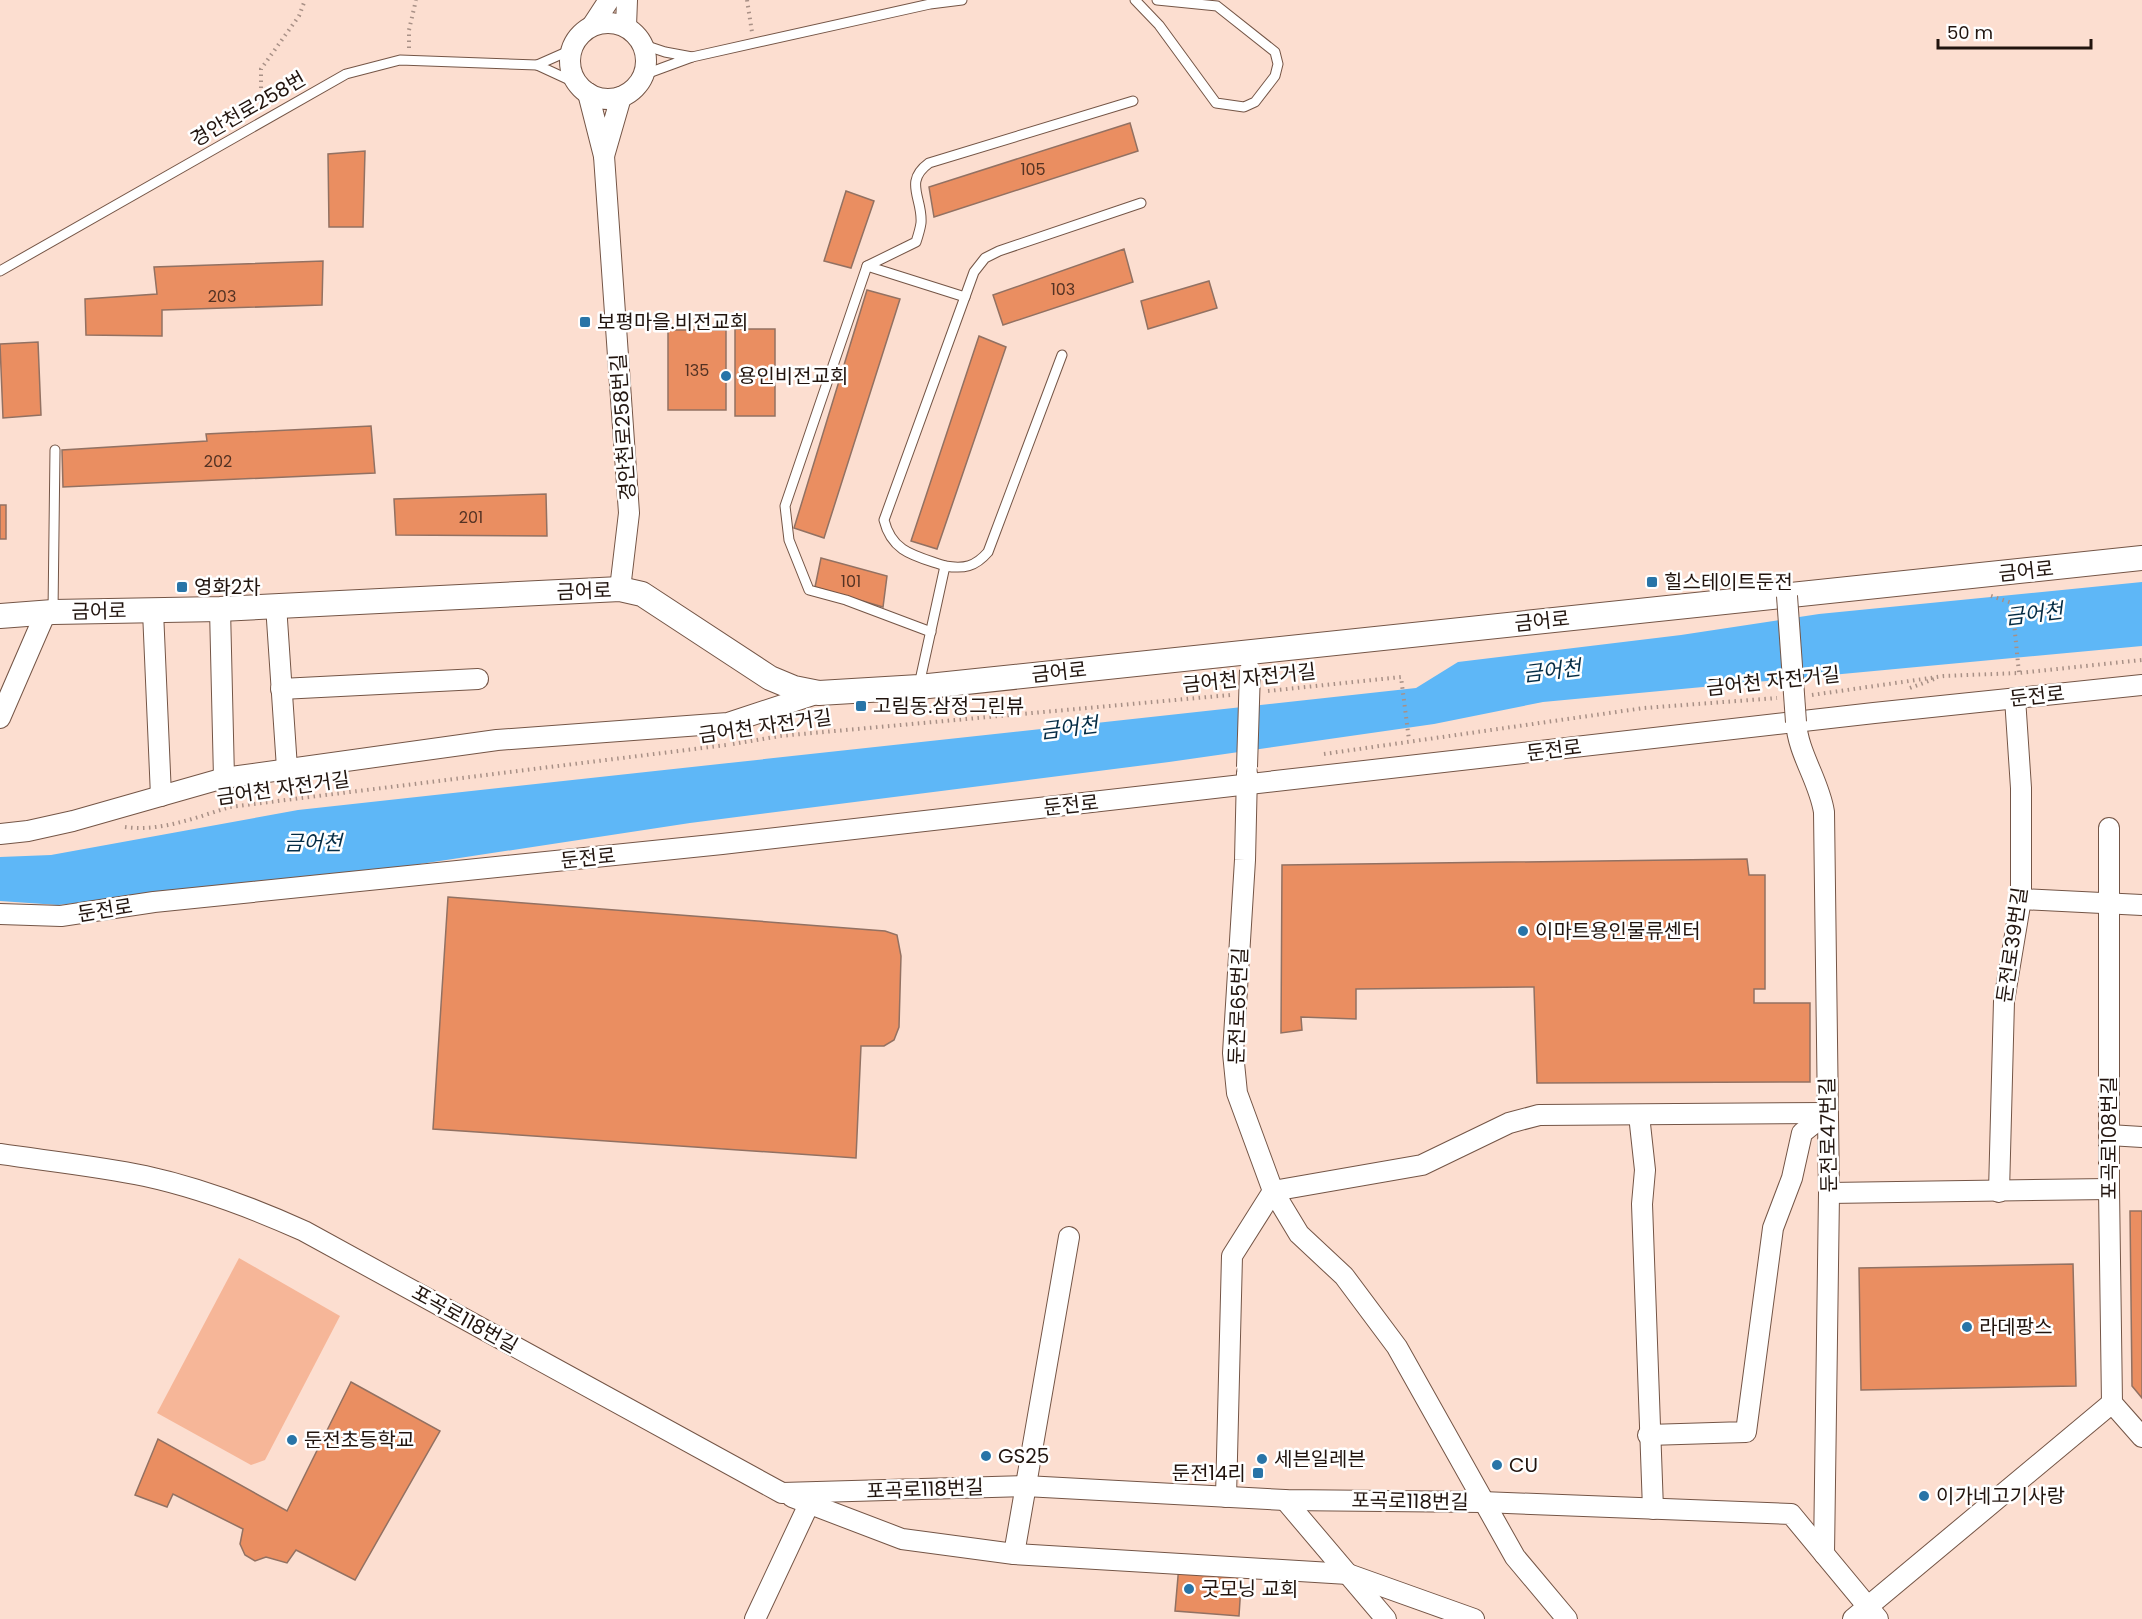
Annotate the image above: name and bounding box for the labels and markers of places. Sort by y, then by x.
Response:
place label: 보평마을.비전교회 [597,308,748,336]
marker: 보평마을.비전교회 [578,315,592,329]
place label: 용인비전교회 [738,362,848,390]
marker: 용인비전교회 [719,369,733,383]
place label: 힐스테이트둔전 [1664,568,1793,596]
place label: 영화2차 [194,573,261,601]
marker: 힐스테이트둔전 [1645,575,1659,589]
marker: 영화2차 [175,580,189,594]
place label: 고림동.삼정그린뷰 [873,692,1024,720]
marker: 고림동.삼정그린뷰 [854,699,868,713]
place label: 이마트용인물류센터 [1535,917,1701,945]
marker: 이마트용인물류센터 [1516,924,1530,938]
place label: 라데팡스 [1979,1313,2053,1341]
marker: 라데팡스 [1960,1320,1974,1334]
place label: 둔전초등학교 [304,1426,414,1454]
marker: 둔전초등학교 [285,1433,299,1447]
place label: GS25 [998,1442,1049,1470]
place label: 세븐일레븐 [1274,1445,1366,1473]
marker: GS25 [979,1449,993,1463]
place label: CU [1509,1451,1538,1479]
marker: 세븐일레븐 [1255,1452,1269,1466]
marker: CU [1490,1458,1504,1472]
place label: 둔전14리 [1172,1459,1246,1487]
marker: 둔전14리 [1251,1466,1265,1480]
place label: 이가네고기사랑 [1936,1482,2065,1510]
marker: 이가네고기사랑 [1917,1489,1931,1503]
place label: 굿모닝 교회 [1201,1575,1298,1603]
marker: 굿모닝 교회 [1182,1582,1196,1596]

